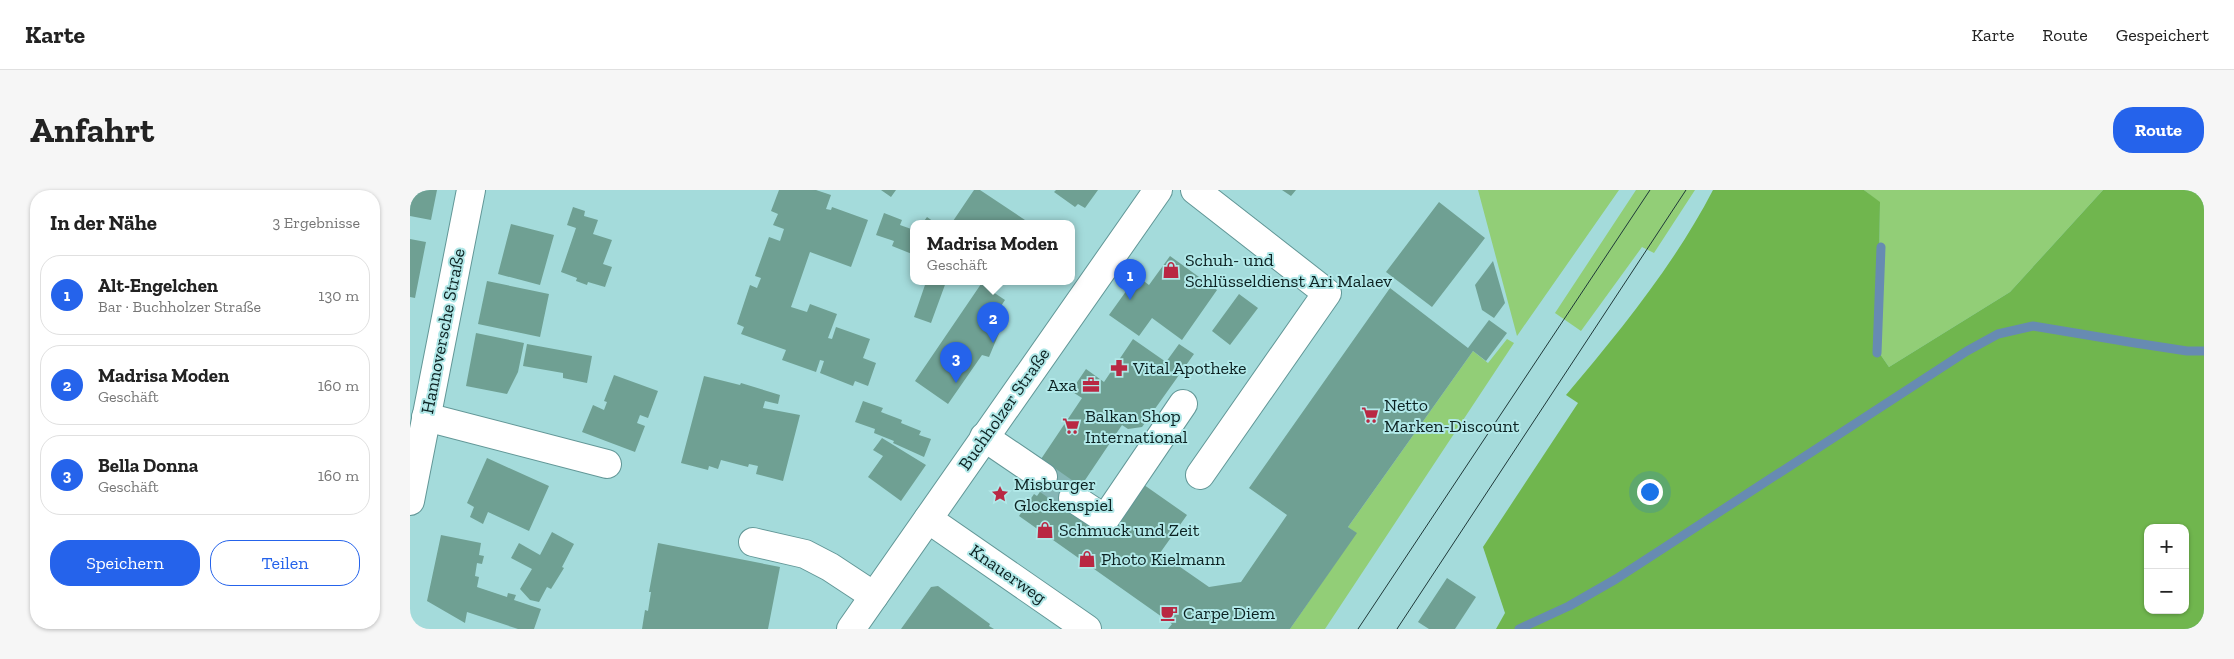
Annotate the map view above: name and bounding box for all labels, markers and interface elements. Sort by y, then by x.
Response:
text: Karte [25,20,85,49]
text: Karte [1971,24,2014,46]
text: Route [2042,24,2088,46]
text: Gespeichert [2116,24,2209,46]
button: Route [2113,107,2204,153]
text: Anfahrt [30,109,154,151]
text: In der Nähe [50,210,157,235]
text: 3 Ergebnisse [272,213,360,232]
popup [910,220,1075,285]
text: Madrisa Moden [927,232,1058,255]
street label: Hannoversche Straße [416,246,470,416]
place label: Schuh- und Schlüsseldienst Ari Malaev [1185,249,1392,292]
text: Geschäft [927,255,988,274]
pin: 1 [1114,259,1146,300]
shop icon: Schuh- und Schlüsseldienst Ari Malaev [1161,260,1181,280]
text: Alt-Engelchen [98,274,218,297]
text: 1 [64,286,70,305]
text: 130 m [318,286,359,305]
text: Bar · Buchholzer Straße [98,297,261,316]
pin: 2 [977,302,1009,343]
pin: 3 [940,342,972,383]
street label: Buchholzer Straße [954,344,1054,474]
place label: Vital Apotheke [1132,357,1247,379]
pharmacy icon: Vital Apotheke [1109,358,1129,378]
text: Madrisa Moden [98,364,229,387]
place label: Axa [1047,374,1077,396]
office icon: Axa [1081,375,1101,395]
text: 2 [63,376,71,395]
text: 160 m [318,376,359,395]
text: Geschäft [98,387,159,406]
place label: Netto Marken-Discount [1384,394,1520,437]
place label: Balkan Shop International [1085,405,1188,448]
supermarket icon: Netto Marken-Discount [1360,405,1380,425]
supermarket icon: Balkan Shop International [1061,416,1081,436]
text: Bella Donna [98,454,198,477]
text: 3 [63,466,71,485]
text: 160 m [318,466,359,485]
place label: Misburger Glockenspiel [1014,473,1113,516]
text: Geschäft [98,477,159,496]
your location [1637,479,1663,505]
place icon: Misburger Glockenspiel [990,484,1010,504]
place label: Schmuck und Zeit [1059,519,1200,541]
shop icon: Schmuck und Zeit [1035,520,1055,540]
map controls [2144,524,2189,614]
button: + [2144,524,2189,569]
button: Speichern [50,540,200,586]
button: Teilen [210,540,360,586]
street label: Knauerweg [965,540,1051,608]
place label: Photo Kielmann [1101,548,1226,570]
shop icon: Photo Kielmann [1077,549,1097,569]
button: − [2144,569,2189,614]
place label: Carpe Diem [1183,602,1276,624]
cafe icon: Carpe Diem [1159,603,1179,623]

